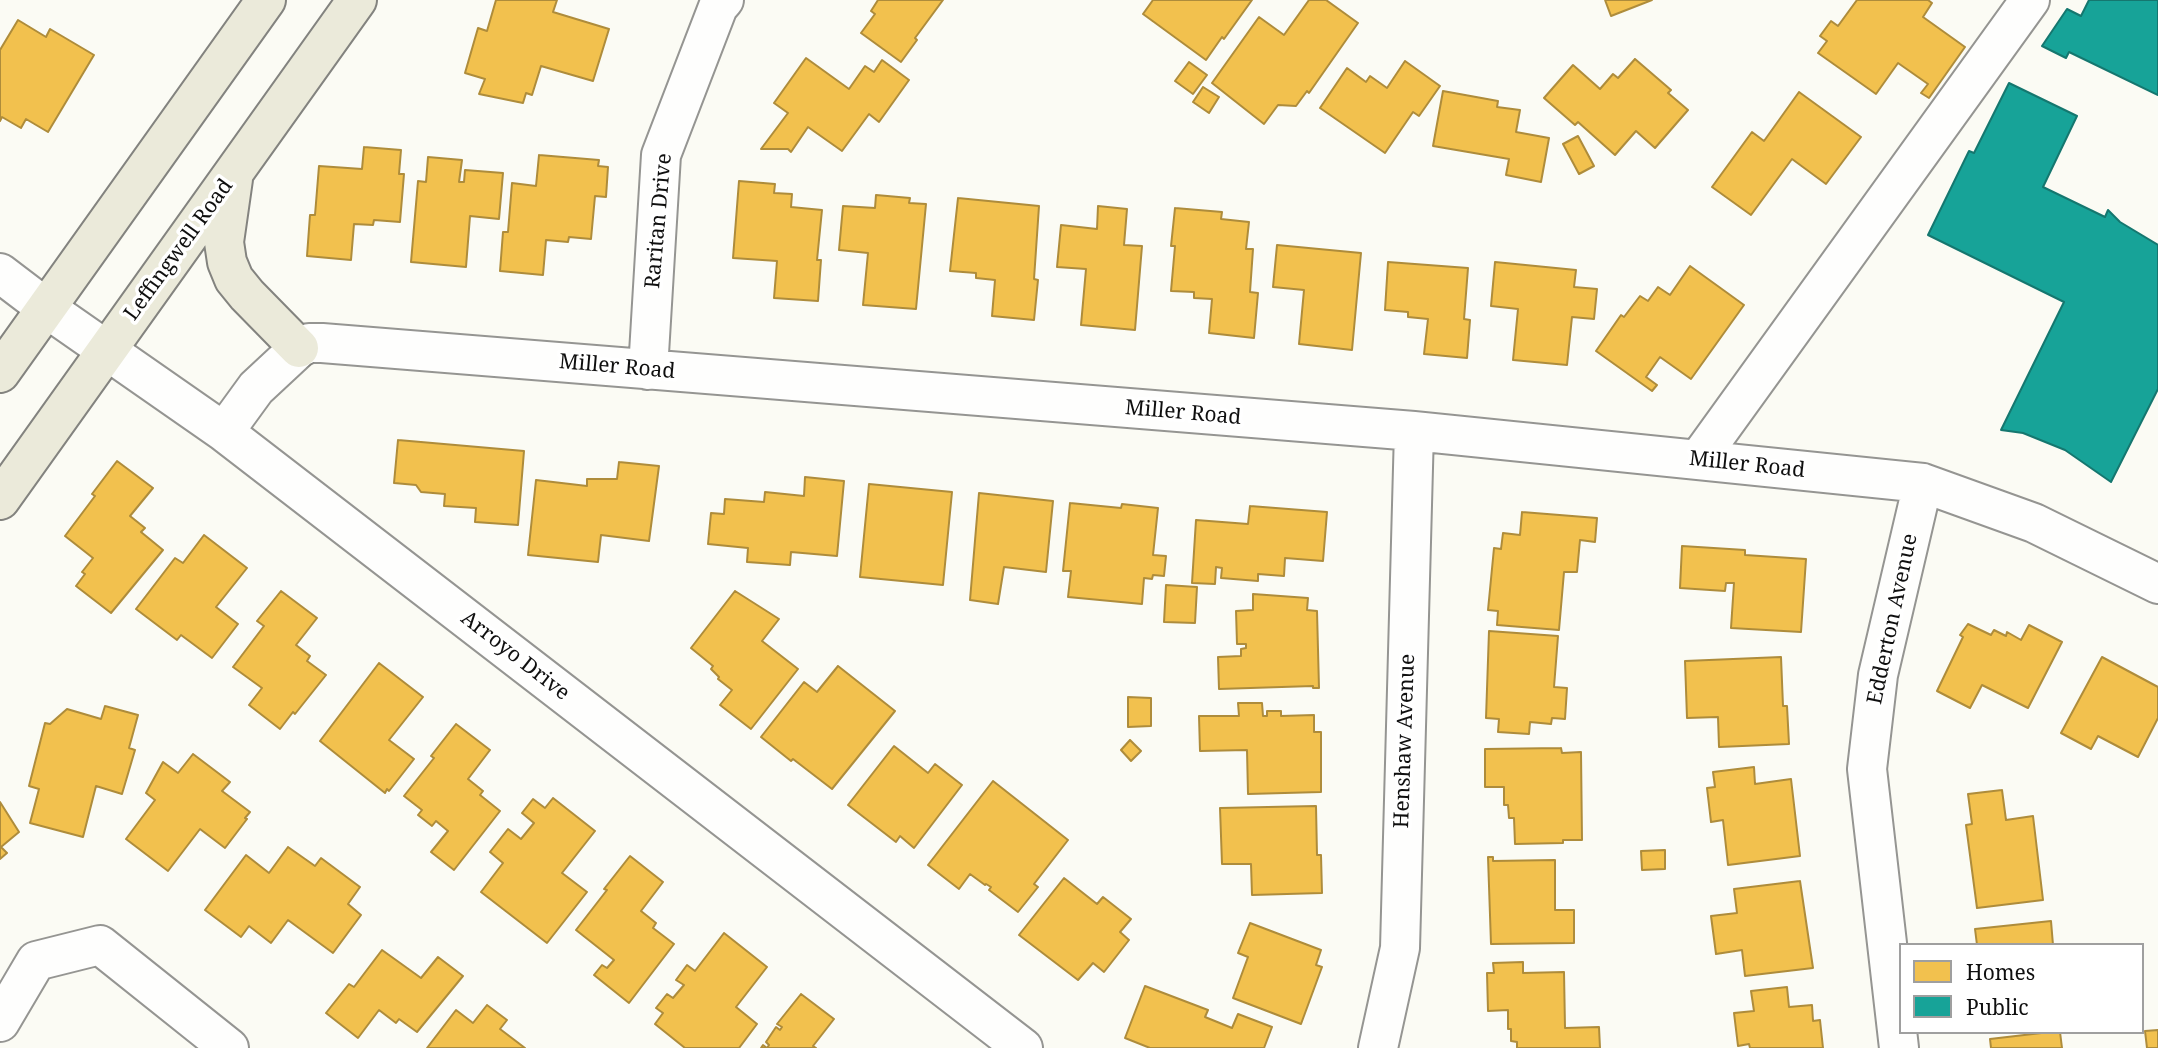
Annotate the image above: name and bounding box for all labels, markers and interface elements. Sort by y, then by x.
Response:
street label: Raritan Drive [641,152,677,290]
street label: Leffingwell Road [119,174,239,326]
street label: Miller Road [558,349,676,385]
street label: Miller Road [1124,395,1242,431]
street label: Miller Road [1688,446,1806,484]
street label: Edderton Avenue [1863,531,1923,707]
street label: Arroyo Drive [456,606,574,706]
street label: Henshaw Avenue [1389,653,1421,829]
legend [1899,943,2144,1034]
text: Homes [1966,958,2035,986]
text: Public [1966,993,2028,1021]

